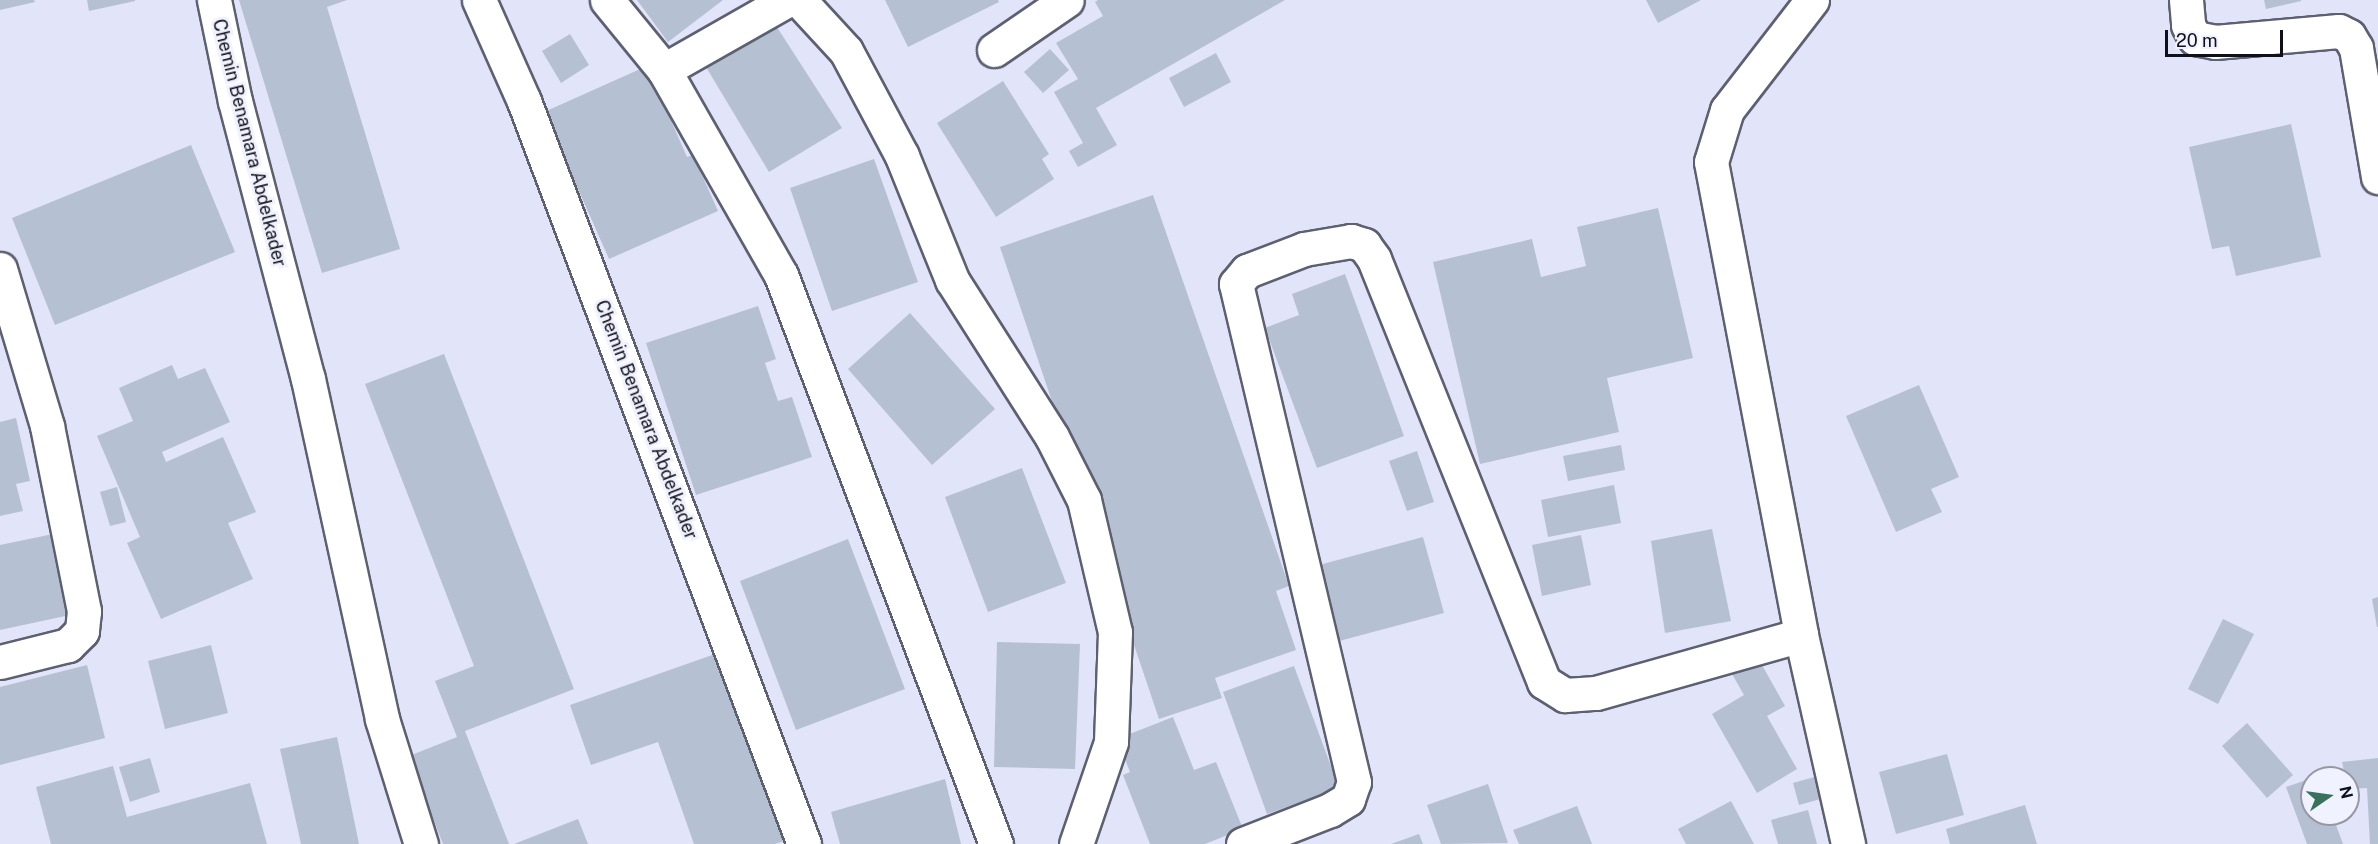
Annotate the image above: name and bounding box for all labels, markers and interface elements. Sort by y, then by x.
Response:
street label: Chemin Benamara Abdelkader [208,17,290,269]
scale bar [2168,18,2286,56]
text: 20 m [2176,30,2218,51]
street label: Chemin Benamara Abdelkader [590,297,702,543]
north arrow [2300,766,2360,826]
text: N [2335,784,2357,801]

